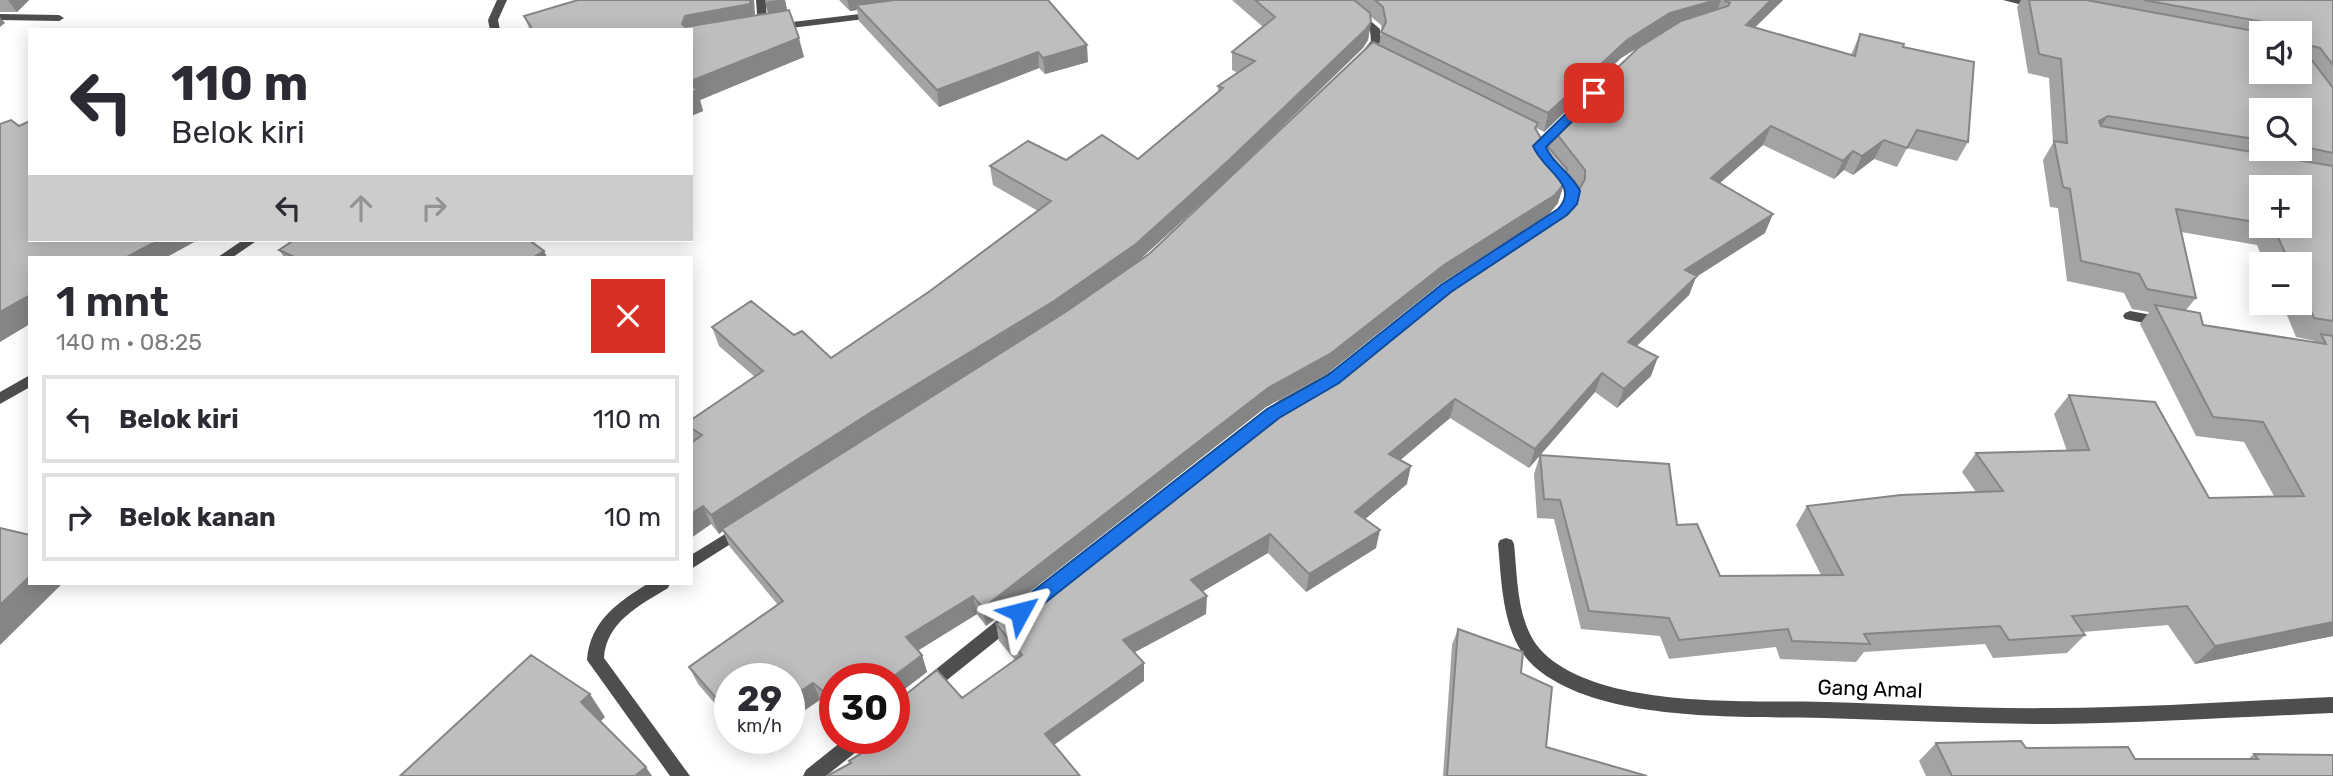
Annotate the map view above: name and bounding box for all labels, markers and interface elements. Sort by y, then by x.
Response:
map controls [2249,21,2312,315]
button: sound [2249,21,2312,84]
text: 110 m [171,54,308,112]
icon: left [56,56,147,147]
pin [1564,63,1624,123]
icon: arrive [1575,74,1613,112]
button: search [2249,98,2312,161]
text: Belok kiri [171,113,305,151]
button: + [2249,175,2312,238]
icon: left [269,189,307,227]
icon: ahead [342,189,380,227]
icon: right [415,189,453,227]
button: − [2249,252,2312,315]
text: 1 mnt [56,277,169,327]
button: close [591,279,665,353]
text: 140 m · 08:25 [56,328,202,356]
icon: left [60,400,98,438]
text: Belok kiri [119,404,239,435]
text: 110 m [593,404,661,435]
icon: right [60,498,98,536]
text: Belok kanan [119,502,276,533]
text: 10 m [604,502,661,533]
position arrow [983,575,1057,649]
speed limit sign: 30 [819,663,910,754]
street label: Gang Amal [1817,674,1923,703]
text: 29 [737,678,782,720]
text: km/h [737,715,782,737]

